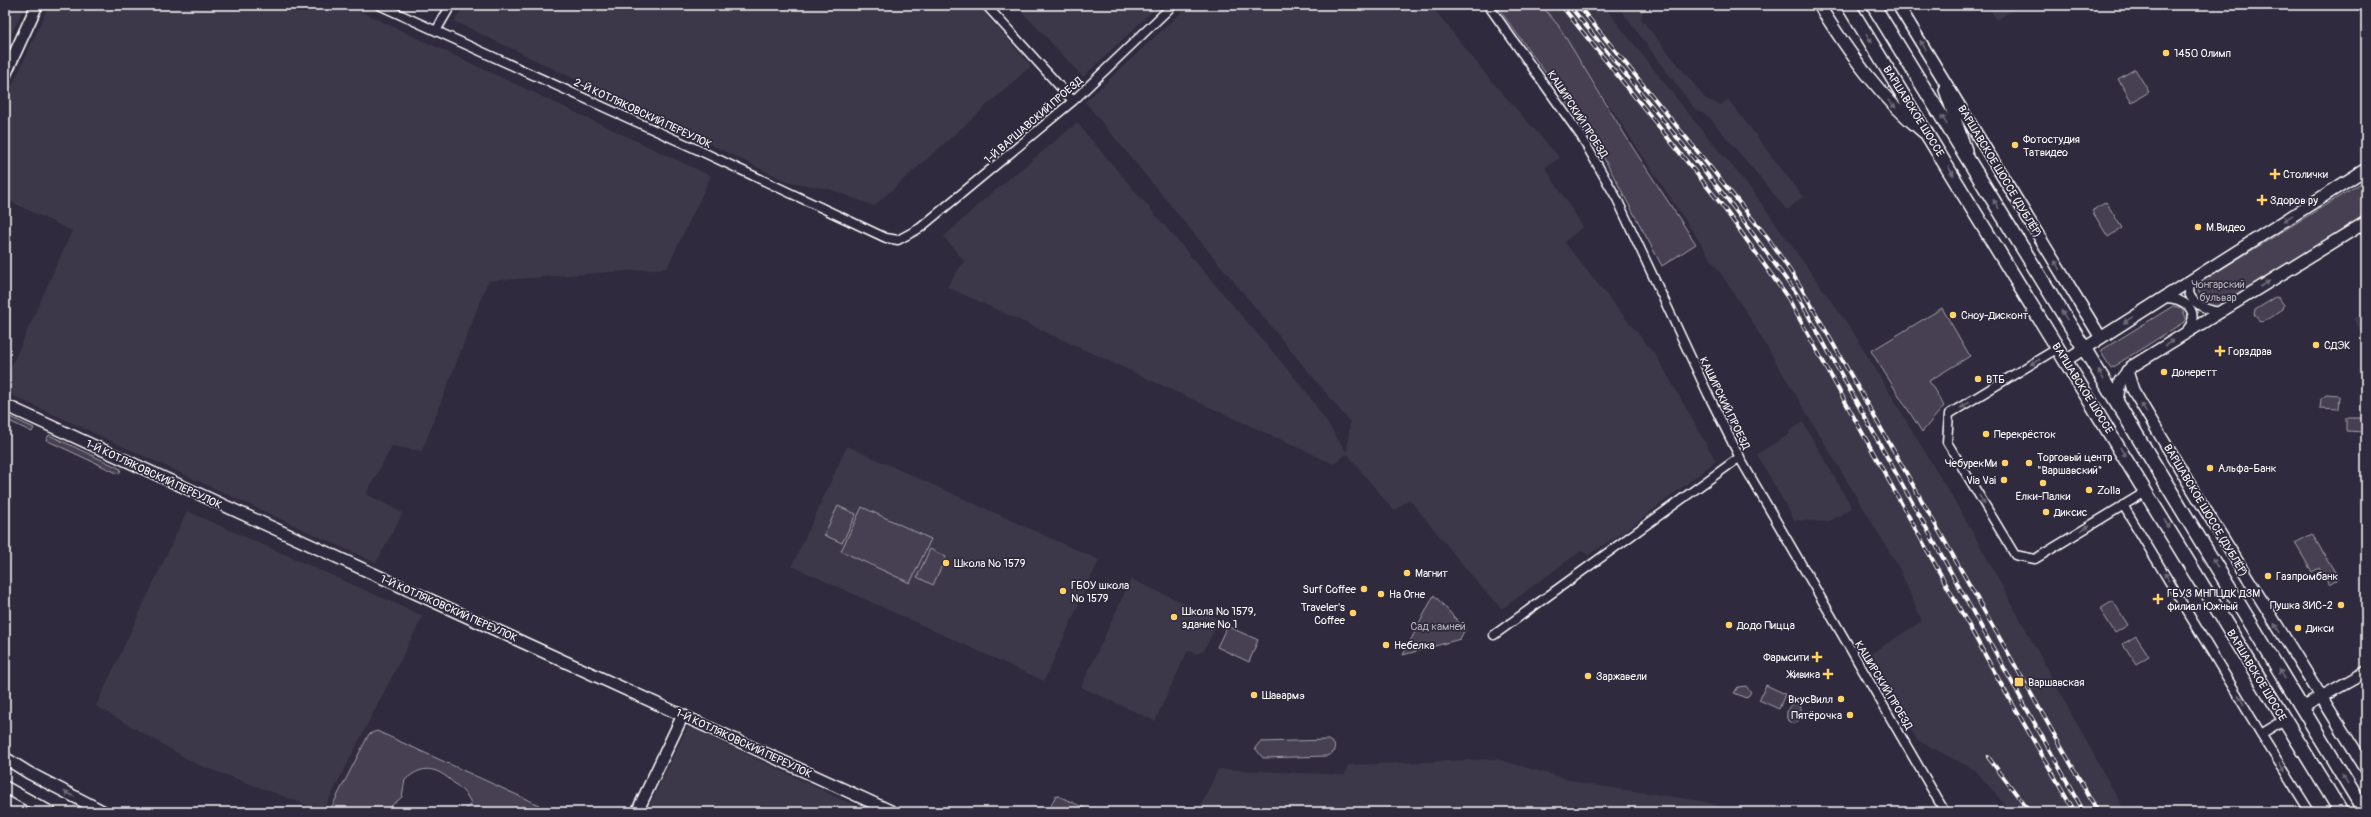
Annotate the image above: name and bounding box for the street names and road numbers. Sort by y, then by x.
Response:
street label: ВАРШАВСКОЕ ШОССЕ [1880,63,1947,159]
street label: КАШИРСКИЙ ПРОЕЗД [1545,68,1611,161]
street label: 1-Й ВАРШАВСКИЙ ПРОЕЗД [982,74,1085,167]
street label: 2-Й КОТЛЯКОВСКИЙ ПЕРЕУЛОК [572,76,714,151]
street label: ВАРШАВСКОЕ ШОССЕ (ДУБЛЁР) [1955,103,2044,240]
street label: ВАРШАВСКОЕ ШОССЕ [2049,340,2116,436]
street label: КАШИРСКИЙ ПРОЕЗД [1697,355,1753,452]
street label: 1-Й КОТЛЯКОВСКИЙ ПЕРЕУЛОК [84,437,224,512]
street label: ВАРШАВСКОЕ ШОССЕ (ДУБЛЁР) [2161,442,2250,579]
street label: 1-Й КОТЛЯКОВСКИЙ ПЕРЕУЛОК [378,572,519,645]
street label: ВАРШАВСКОЕ ШОССЕ [2224,627,2289,724]
street label: КАШИРСКИЙ ПРОЕЗД [1852,639,1915,732]
street label: 1-Й КОТЛЯКОВСКИЙ ПЕРЕУЛОК [674,706,814,781]

